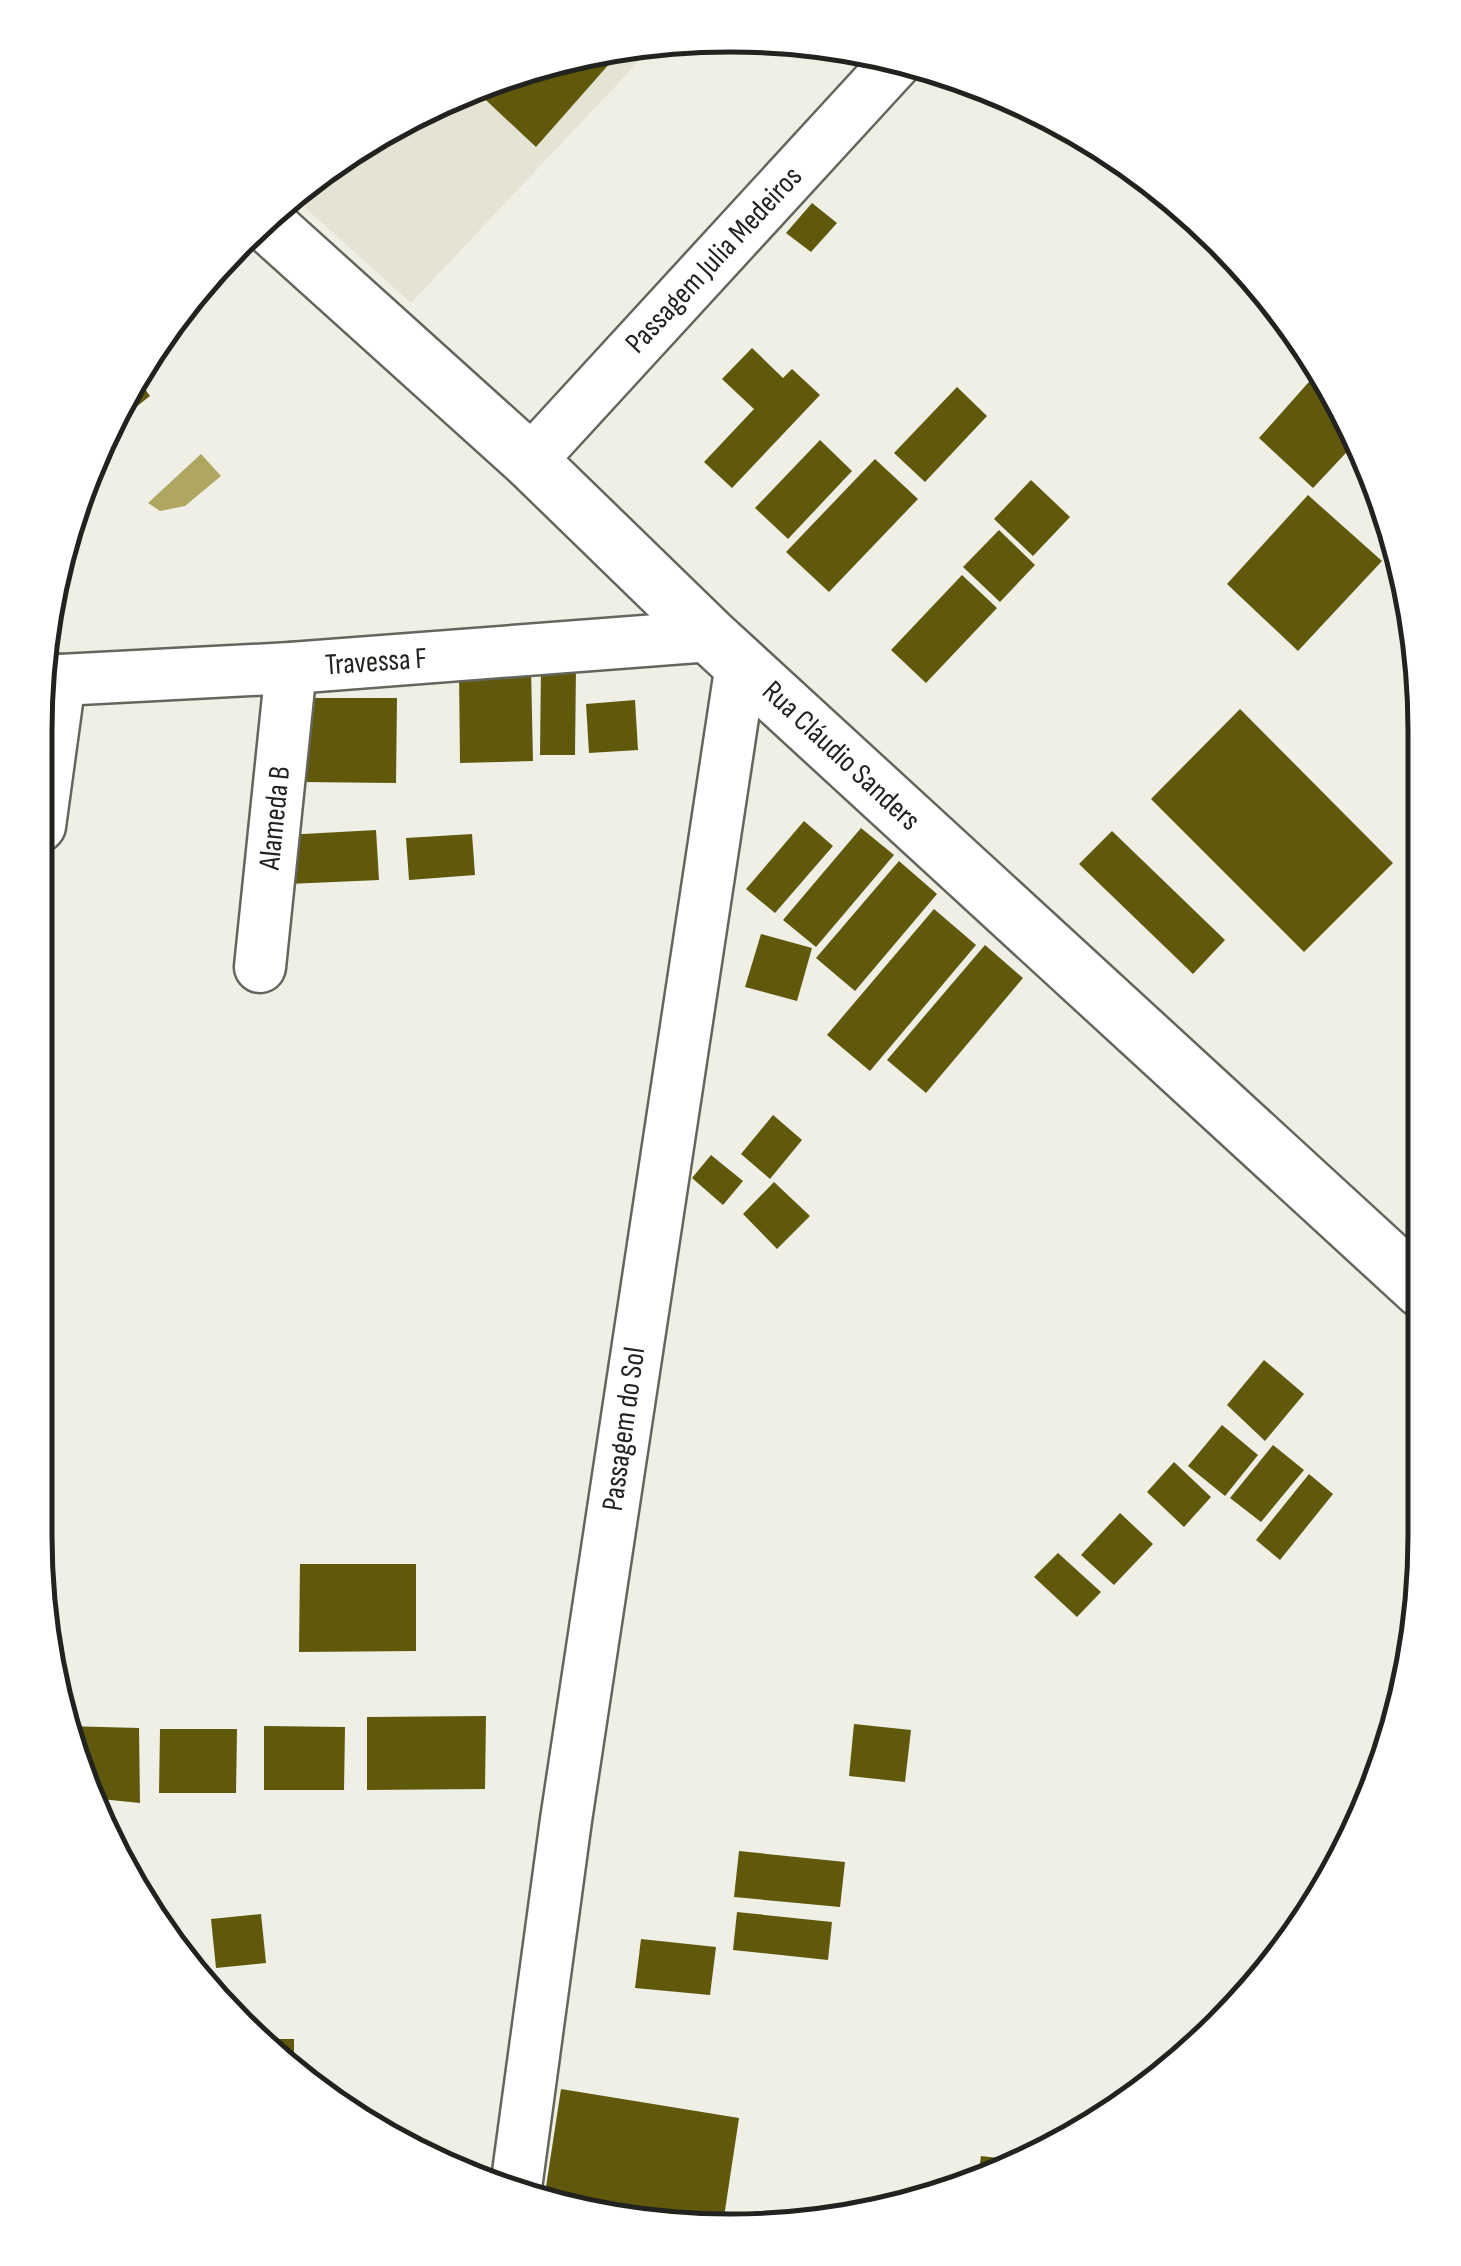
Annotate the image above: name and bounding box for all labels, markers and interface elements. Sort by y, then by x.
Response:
street label: Passagem Julia Medeiros [618,159,810,361]
street label: Travessa F [324,640,428,684]
street label: Rua Cláudio Sanders [754,674,928,838]
street label: Alameda B [252,764,298,873]
street label: Passagem do Sol [595,1345,653,1513]

